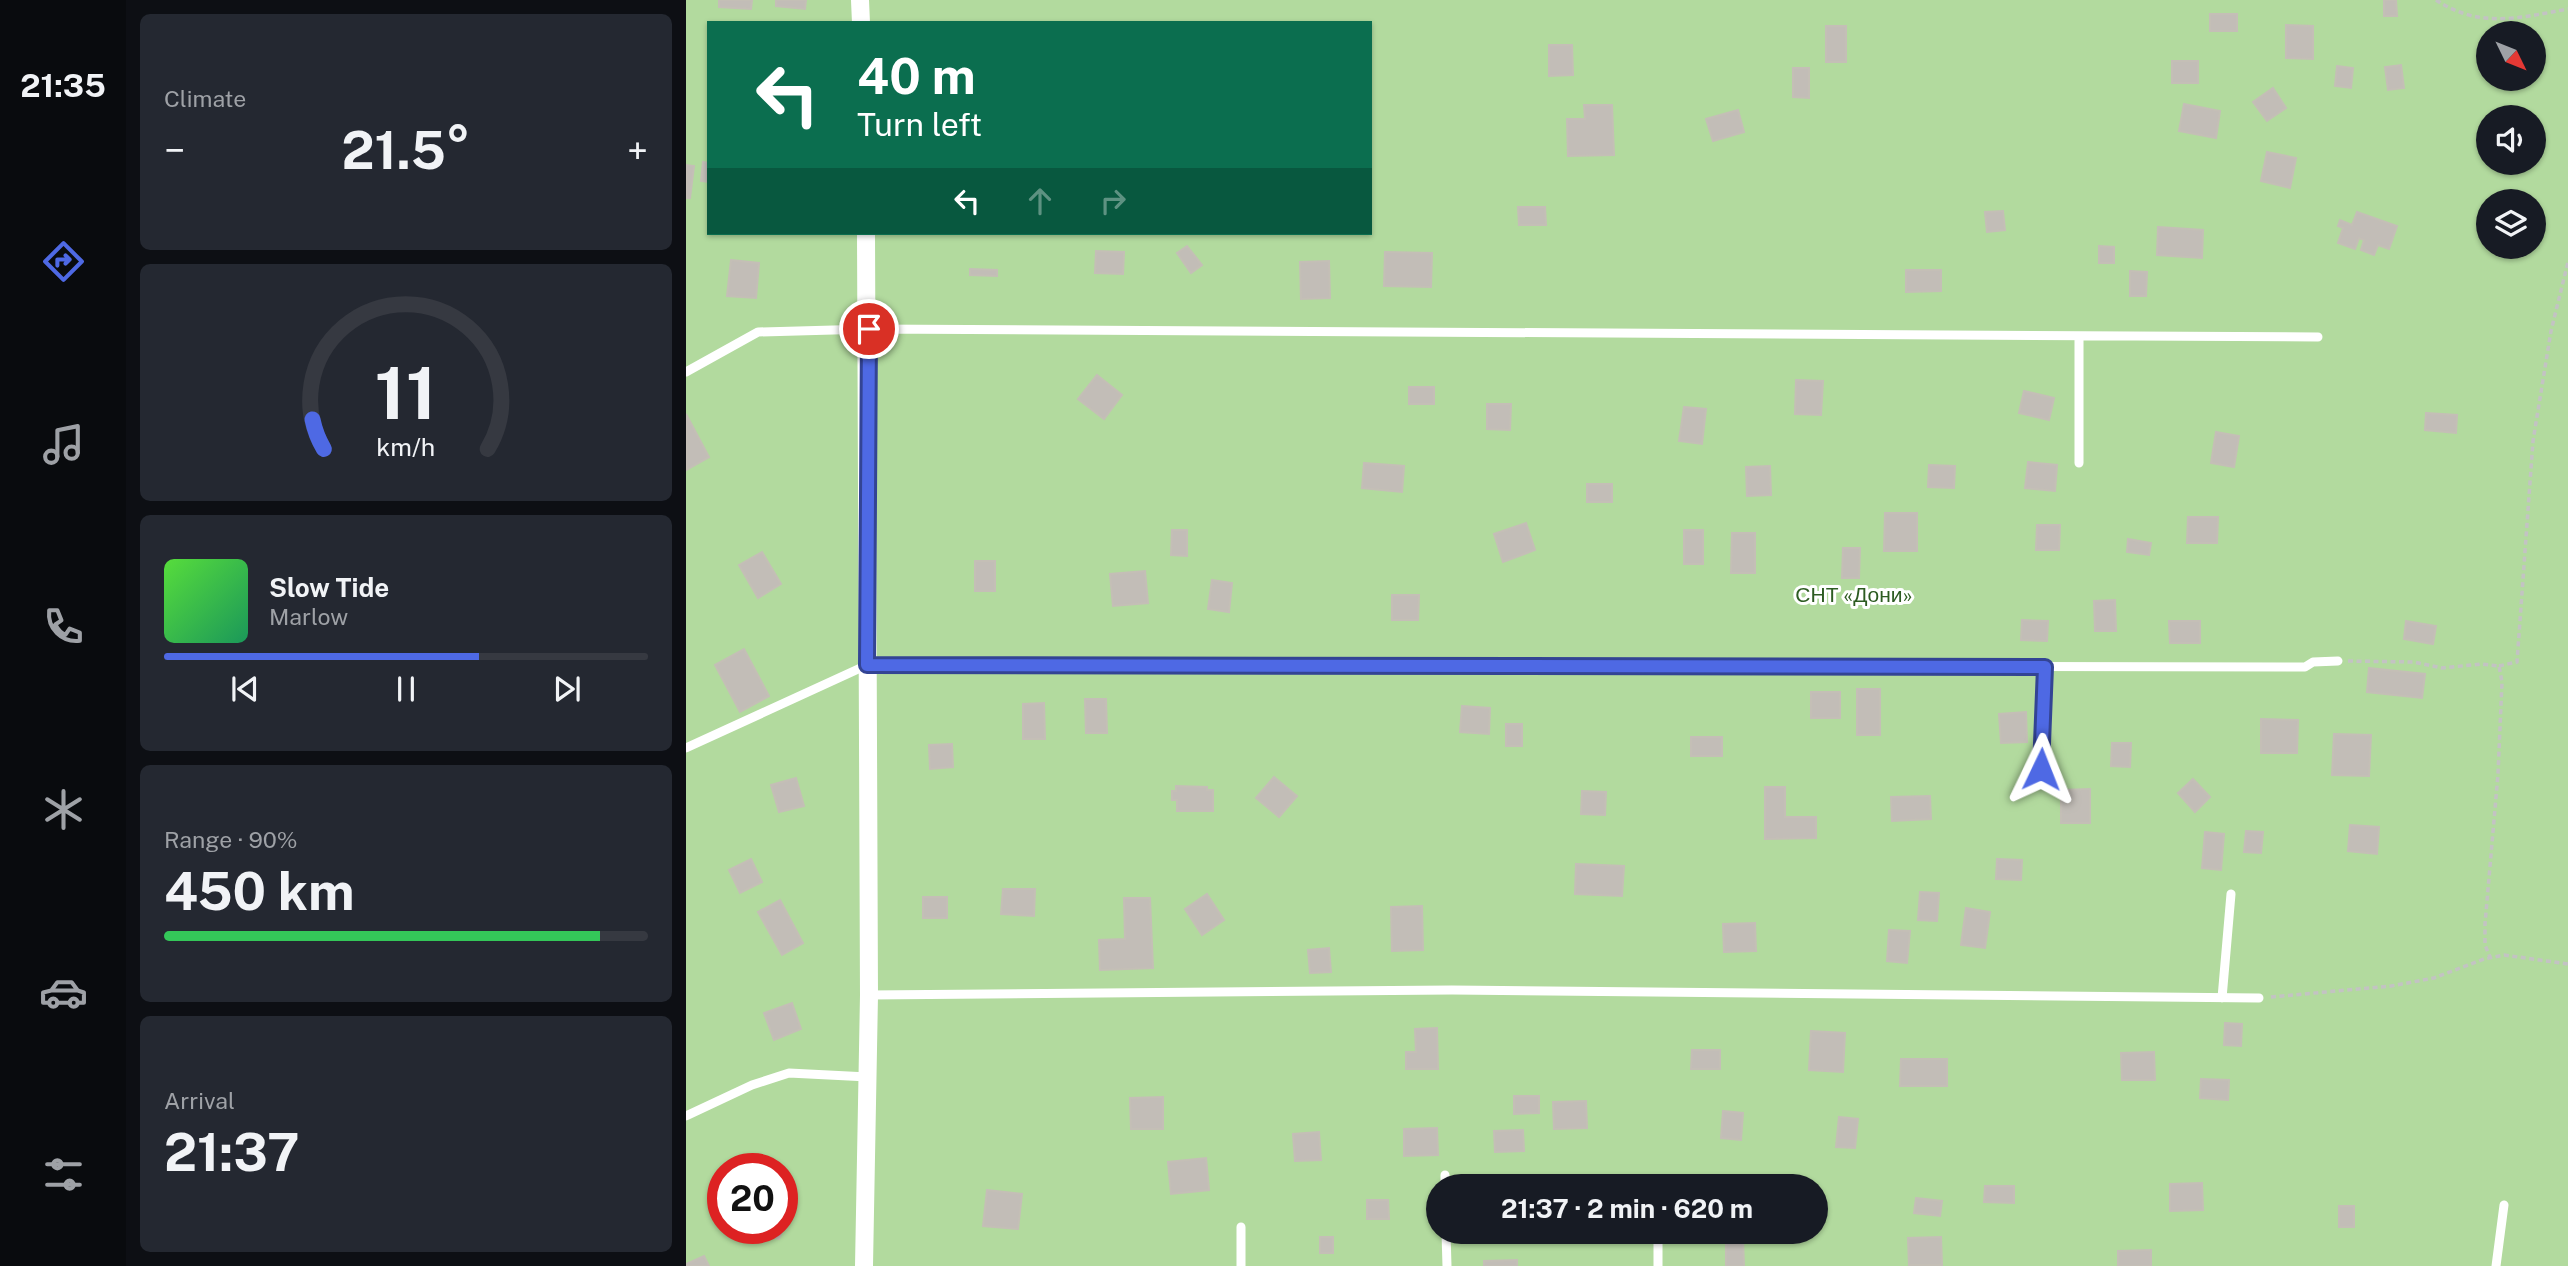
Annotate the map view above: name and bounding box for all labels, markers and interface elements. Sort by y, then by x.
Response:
north arrow [2476,21,2546,91]
map controls [2476,21,2546,259]
text: 40 m [857,47,976,105]
icon: left [742,49,833,140]
text: 21:35 [20,67,106,104]
text: Climate [164,85,246,112]
button: sound [2476,105,2546,175]
text: Turn left [857,106,982,143]
text: 21.5° [341,120,471,181]
text: − [164,128,185,173]
text: + [627,128,648,173]
icon: left [948,182,986,220]
icon: ahead [1021,182,1059,220]
icon: right [1094,182,1132,220]
button: layers [2476,189,2546,259]
icon: directions [39,237,88,286]
pin [839,299,899,359]
icon: arrive [850,310,888,348]
text: 11 [375,350,437,435]
icon: music [39,420,88,469]
text: km/h [377,431,435,461]
text: Slow Tide [269,572,389,603]
park label: СНТ «Дони» [1795,582,1913,607]
icon: phone [39,602,88,651]
text: Marlow [269,603,348,630]
icon: previous [226,670,264,708]
icon: pause [387,670,425,708]
icon: next [548,670,586,708]
position arrow [2004,732,2078,806]
icon: climate [39,785,88,834]
text: Range · 90% [164,826,298,853]
text: 450 km [164,861,355,922]
icon: car [39,968,88,1017]
text: Arrival [164,1087,235,1114]
text: 21:37 [164,1122,300,1183]
icon: filters [39,1150,88,1199]
speed limit sign: 20 [707,1153,798,1244]
text: 21:37 · 2 min · 620 m [1501,1193,1753,1224]

